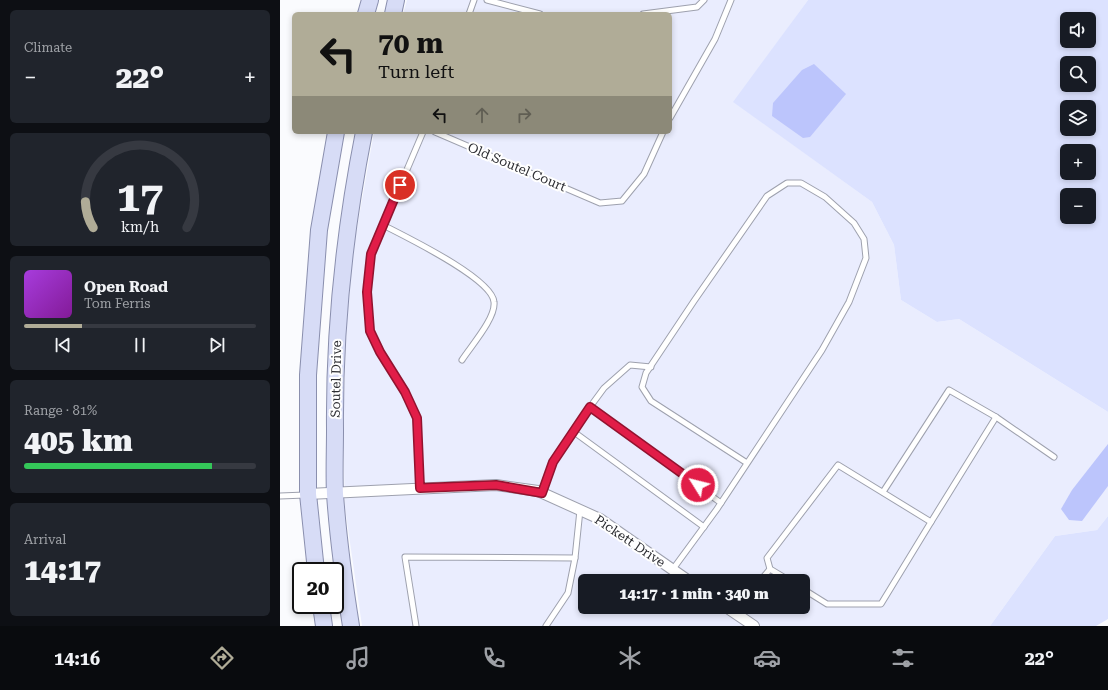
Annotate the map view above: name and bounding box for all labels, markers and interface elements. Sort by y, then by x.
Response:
map controls [1060,12,1096,224]
button: sound [1060,12,1096,48]
text: 70 m [378,27,443,60]
icon: left [312,28,364,80]
text: Climate [24,40,72,55]
button: search [1060,56,1096,92]
text: 22° [116,60,164,95]
text: Turn left [378,61,454,82]
text: − [24,65,36,90]
text: + [244,65,256,90]
button: layers [1060,100,1096,136]
icon: left [429,104,451,126]
icon: ahead [471,104,493,126]
icon: right [513,104,535,126]
street label: Old Soutel Court [466,140,569,195]
button: + [1060,144,1096,180]
pin [383,168,417,202]
text: 17 [117,172,163,221]
icon: arrive [389,174,411,196]
button: − [1060,188,1096,224]
text: km/h [121,218,159,234]
text: Open Road [84,278,168,296]
text: Tom Ferris [84,296,150,311]
icon: previous [52,334,74,356]
icon: pause [129,334,151,356]
icon: next [206,334,228,356]
street label: Soutel Drive [328,340,344,418]
text: Range · 81% [24,403,97,418]
text: 405 km [24,423,133,458]
position arrow [677,464,719,506]
street label: Pickett Drive [592,512,668,570]
text: Arrival [24,532,66,547]
text: 14:17 [24,552,101,587]
speed limit sign: 20 [292,562,344,614]
text: 14:17 · 1 min · 340 m [619,585,769,603]
icon: directions [208,644,236,672]
icon: music [344,644,372,672]
icon: phone [480,644,508,672]
icon: climate [616,644,644,672]
icon: car [753,644,781,672]
icon: filters [889,644,917,672]
text: 14:16 [54,648,100,669]
text: 22° [1025,648,1054,669]

